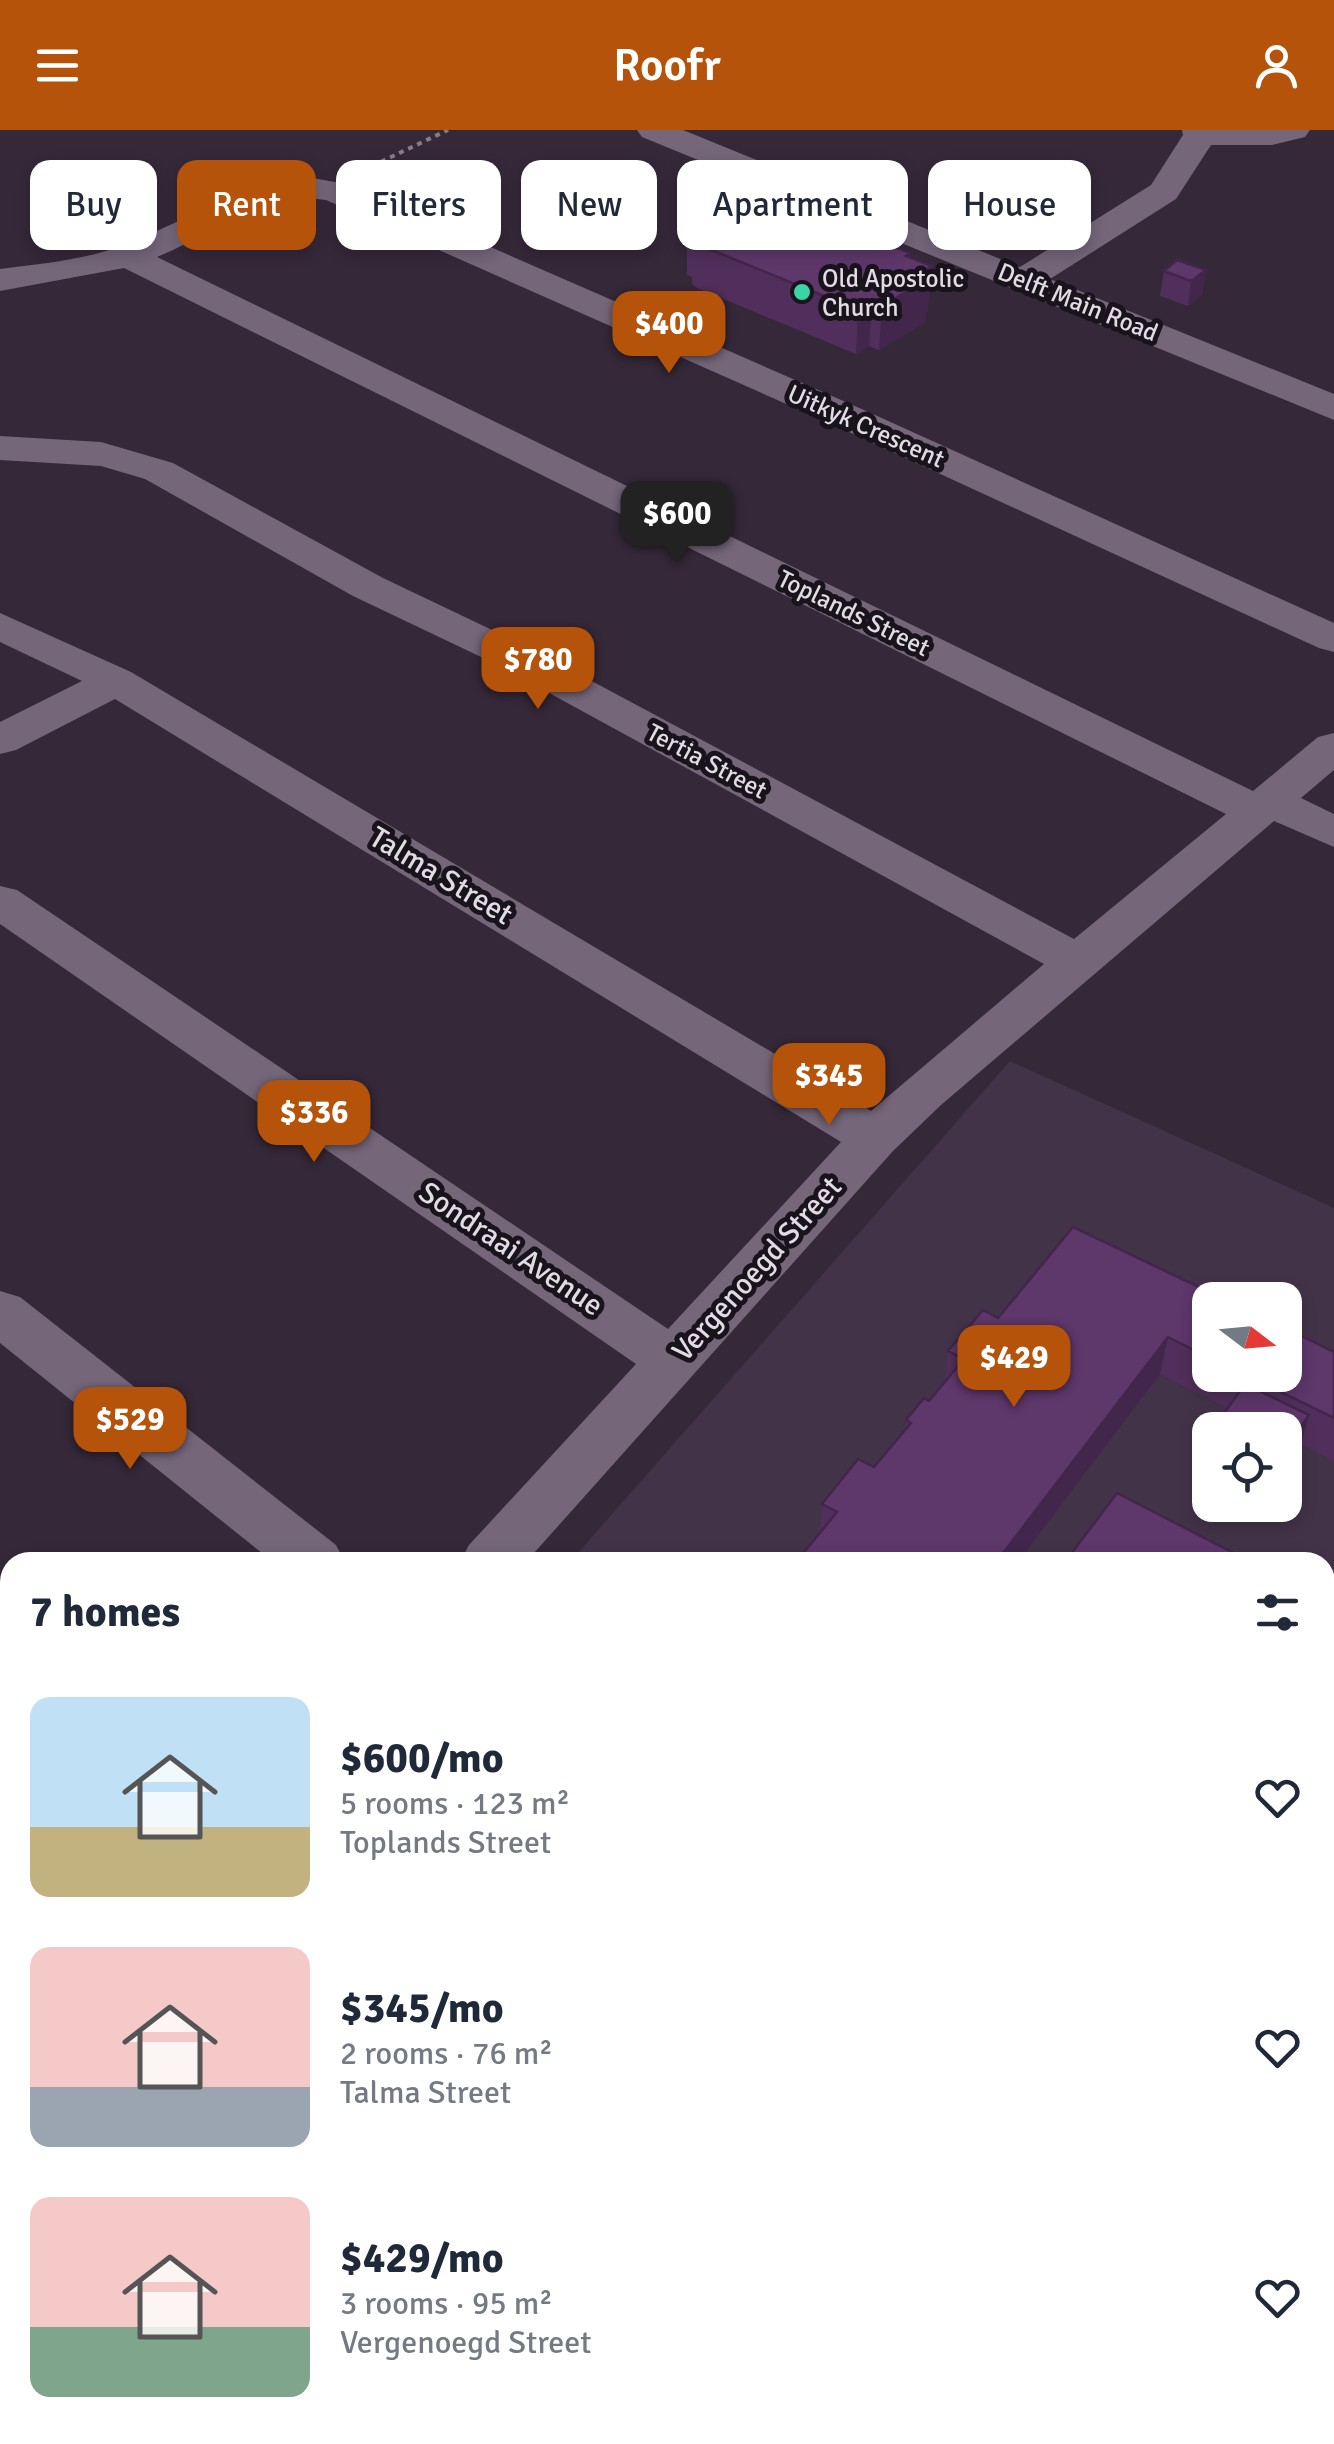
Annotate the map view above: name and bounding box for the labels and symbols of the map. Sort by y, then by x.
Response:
street label: Delft Main Road [993,256,1163,348]
place label: Old Apostolic Church [822,263,964,323]
marker: Old Apostolic Church [791,281,813,303]
pin: $400 [610,291,728,376]
street label: Uitkyk Crescent [783,378,949,474]
pin: $600 [618,481,736,566]
street label: Toplands Street [773,563,935,663]
pin: $780 [479,627,597,712]
street label: Tertia Street [642,716,773,806]
street label: Talma Street [363,819,519,933]
pin: $345 [770,1043,888,1128]
pin: $336 [255,1080,373,1165]
street label: Vergenoegd Street [664,1169,850,1369]
street label: Sondraai Avenue [412,1174,610,1324]
north arrow [1192,1282,1302,1392]
pin: $429 [955,1325,1073,1410]
pin: $529 [71,1387,189,1472]

